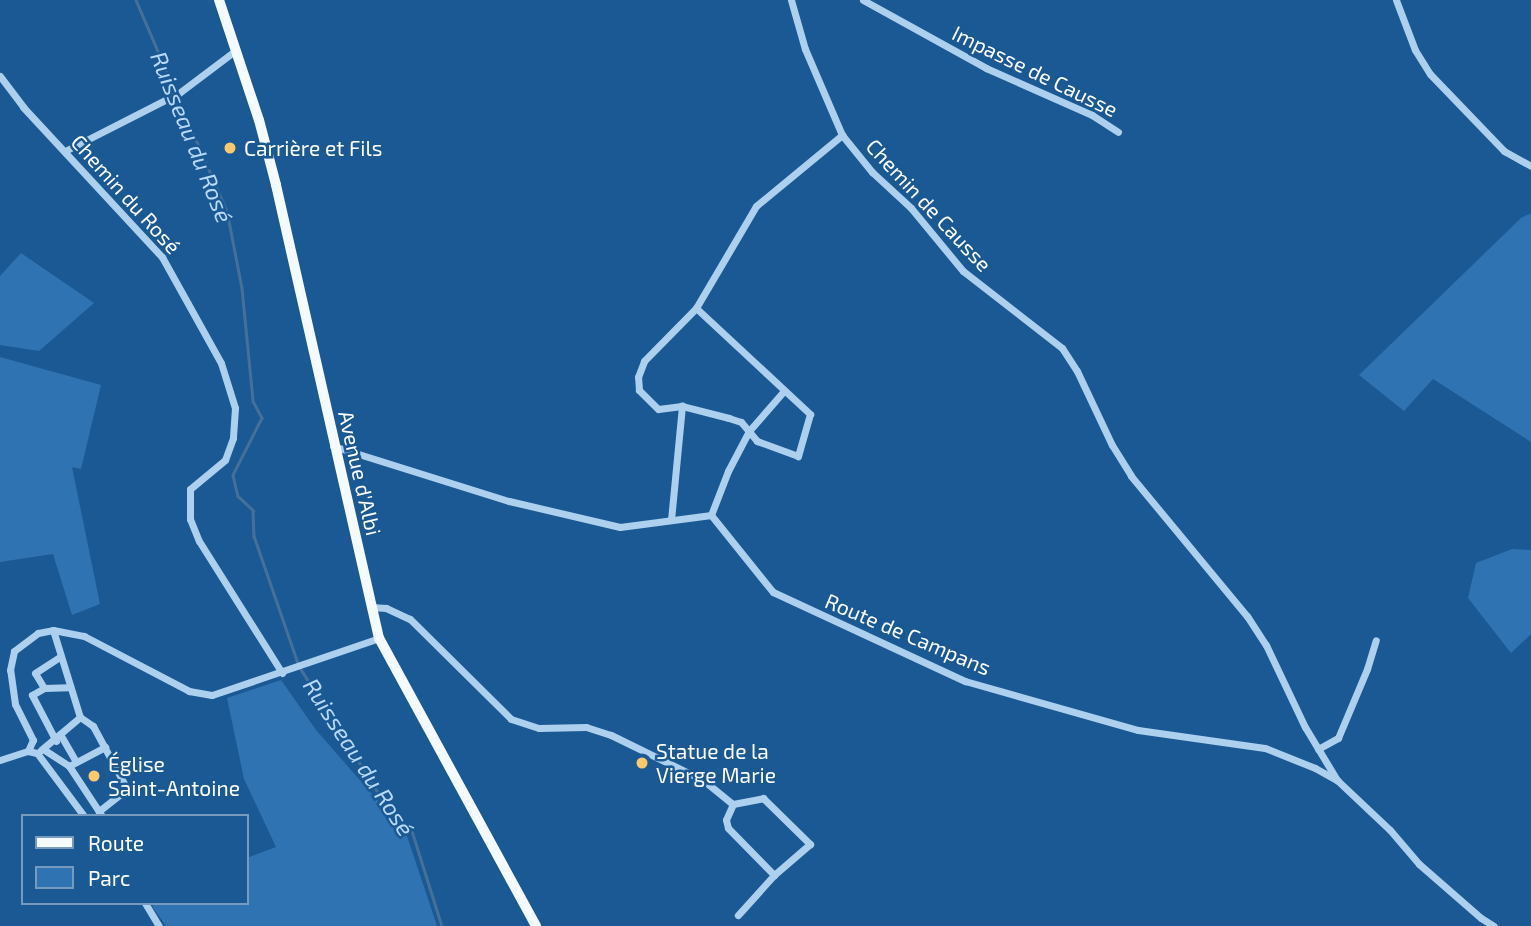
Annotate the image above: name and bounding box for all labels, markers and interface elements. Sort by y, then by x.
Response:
street label: Impasse de Causse [948,20,1122,122]
water label: Ruisseau du Rosé [145,47,239,227]
street label: Chemin du Rosé [66,129,186,259]
street label: Chemin de Causse [861,134,997,276]
place label: Carrière et Fils [244,135,382,161]
marker: Carrière et Fils [222,140,238,156]
street label: Avenue d'Albi [333,408,387,538]
street label: Route de Campans [822,588,994,680]
water label: Ruisseau du Rosé [298,673,420,841]
place label: Statue de la Vierge Marie [656,738,776,788]
place label: Église Saint-Antoine [108,751,240,801]
marker: Statue de la Vierge Marie [634,755,650,771]
marker: Église Saint-Antoine [86,768,102,784]
legend [21,814,248,905]
text: Route [88,830,144,855]
text: Parc [88,865,130,890]

